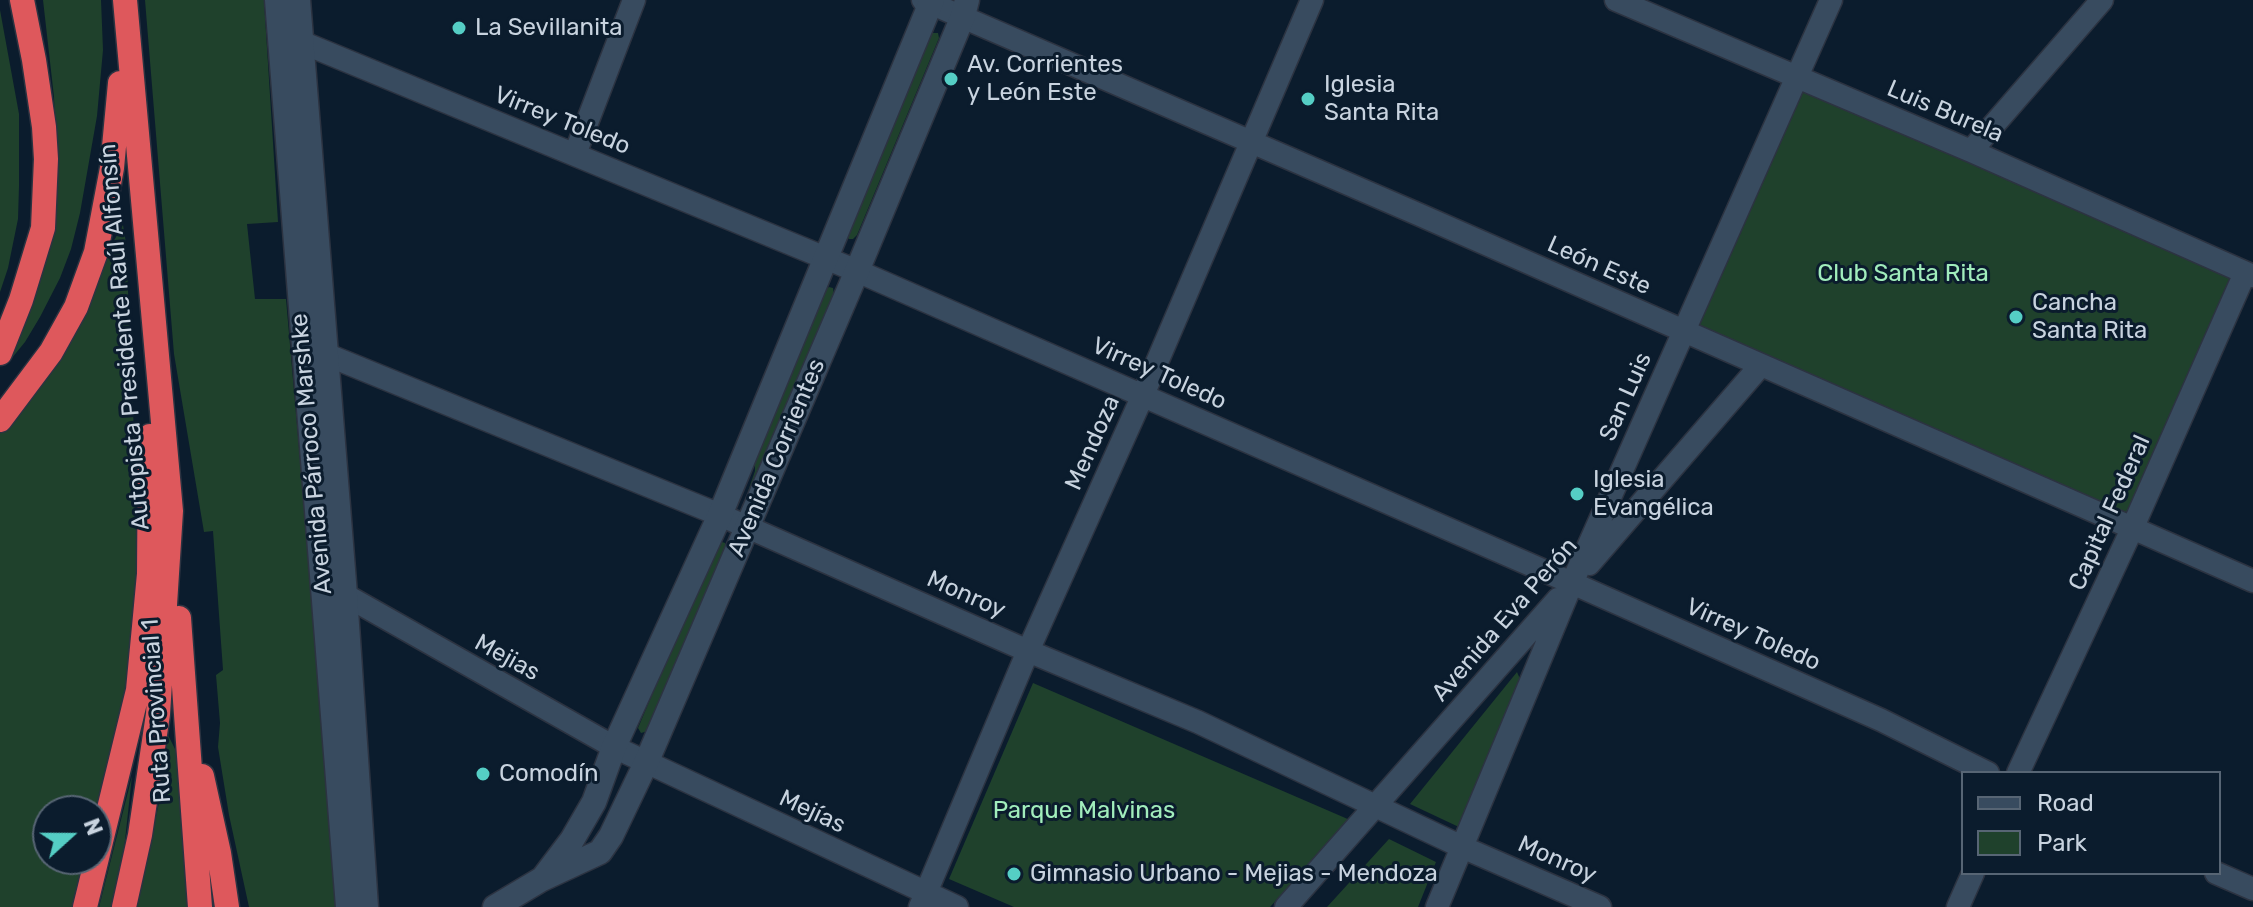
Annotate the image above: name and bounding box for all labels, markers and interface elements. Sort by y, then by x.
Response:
place label: La Sevillanita [475,14,623,42]
marker: La Sevillanita [450,19,468,37]
place label: Av. Corrientes y León Este [967,51,1123,107]
marker: Av. Corrientes y León Este [942,70,960,88]
place label: Iglesia Santa Rita [1324,71,1439,127]
street label: Luis Burela [1883,75,2007,149]
street label: Virrey Toledo [490,81,634,161]
marker: Iglesia Santa Rita [1299,90,1317,108]
street label: Autopista Presidente Raúl Alfonsín [94,143,156,531]
street label: León Este [1543,230,1655,302]
park label: Club Santa Rita [1817,260,1989,288]
place label: Cancha Santa Rita [2032,289,2147,345]
marker: Cancha Santa Rita [2007,308,2025,326]
street label: Avenida Párroco Marshke [285,312,339,596]
street label: Virrey Toledo [1087,332,1231,416]
street label: San Luis [1594,348,1658,446]
street label: Avenida Corrientes [722,355,832,561]
street label: Mendoza [1059,391,1127,495]
street label: Capital Federal [2063,431,2157,595]
place label: Iglesia Evangélica [1593,466,1714,522]
marker: Iglesia Evangélica [1568,485,1586,503]
street label: Avenida Eva Perón [1426,532,1584,708]
street label: Monroy [922,565,1010,625]
street label: Virrey Toledo [1681,593,1825,677]
street label: Ruta Provincial 1 [136,618,178,804]
street label: Mejias [469,628,545,688]
place label: Comodín [499,760,599,788]
marker: Comodín [474,765,492,783]
legend [1961,771,2221,875]
street label: Mejías [774,784,850,840]
text: Road [2037,789,2094,817]
north arrow [32,795,112,875]
park label: Parque Malvinas [993,797,1175,825]
text: N [78,815,108,839]
text: Park [2037,829,2087,857]
street label: Monroy [1513,830,1601,890]
place label: Gimnasio Urbano - Mejias - Mendoza [1030,860,1438,888]
marker: Gimnasio Urbano - Mejias - Mendoza [1005,865,1023,883]

